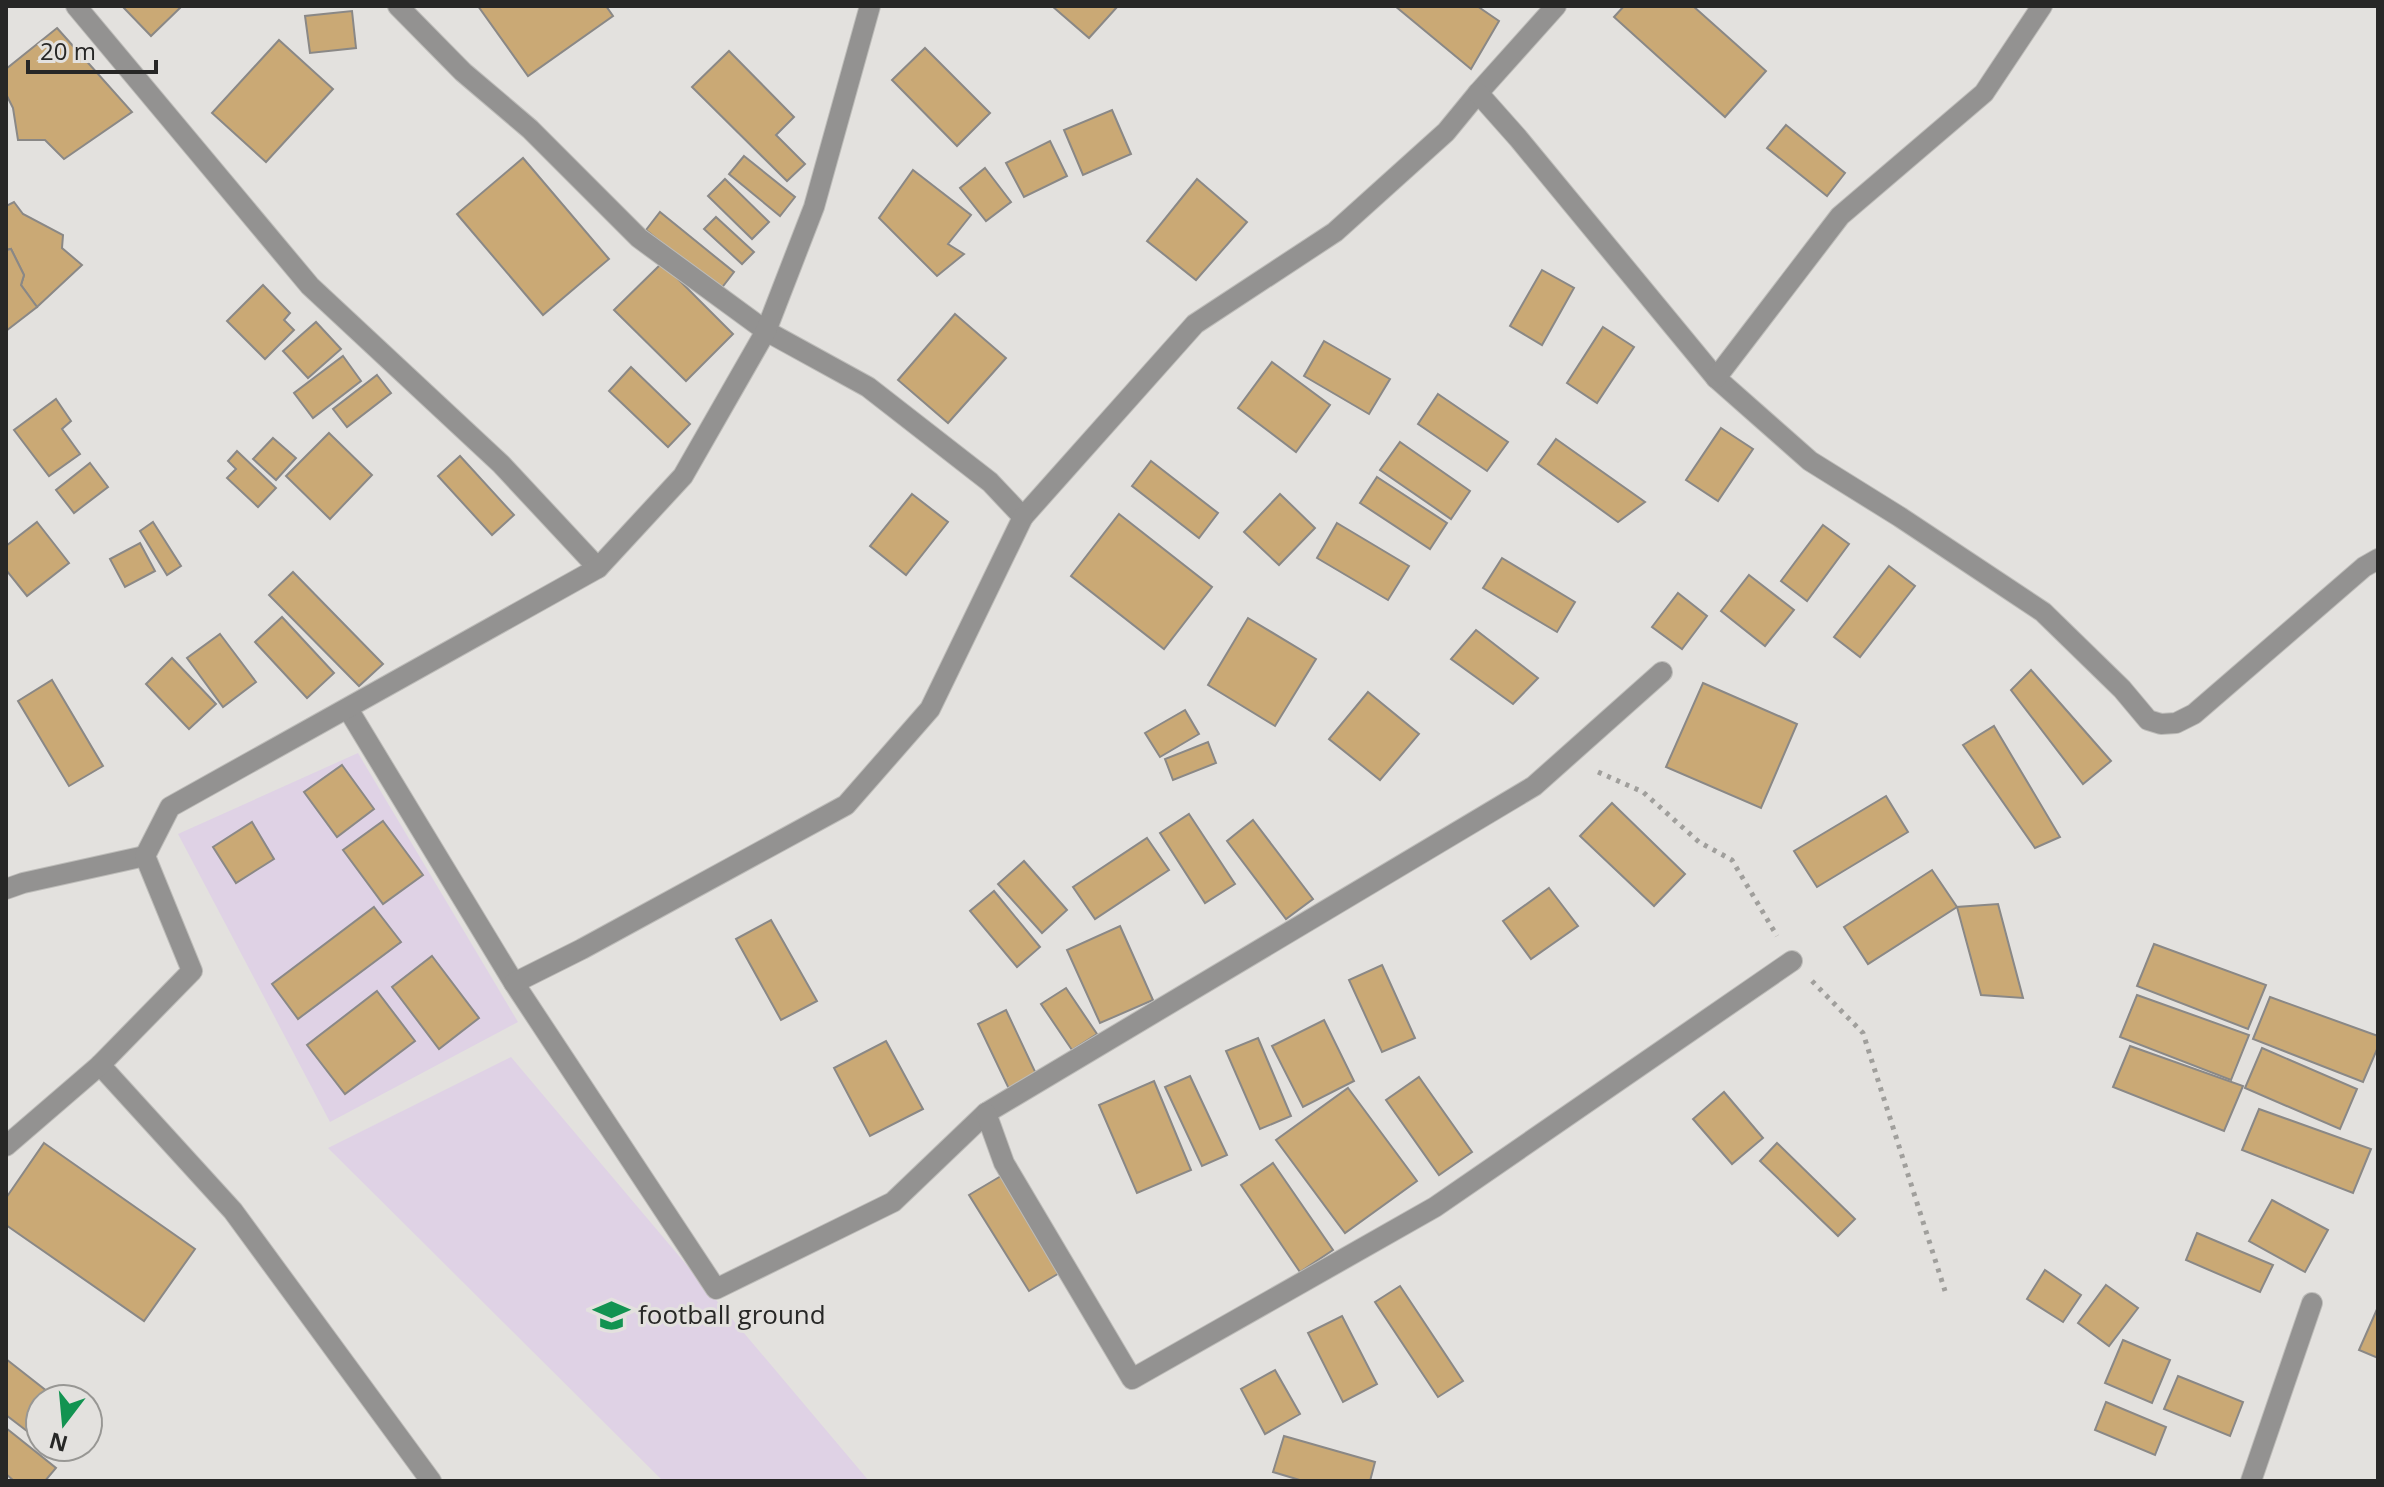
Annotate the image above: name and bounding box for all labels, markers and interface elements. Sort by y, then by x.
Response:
scale bar [28,24,156,74]
text: 20 m [40,34,96,67]
school or university icon: football ground [593,1296,631,1334]
place label: football ground [638,1296,826,1332]
north arrow [24,1383,104,1463]
text: N [45,1426,71,1460]

